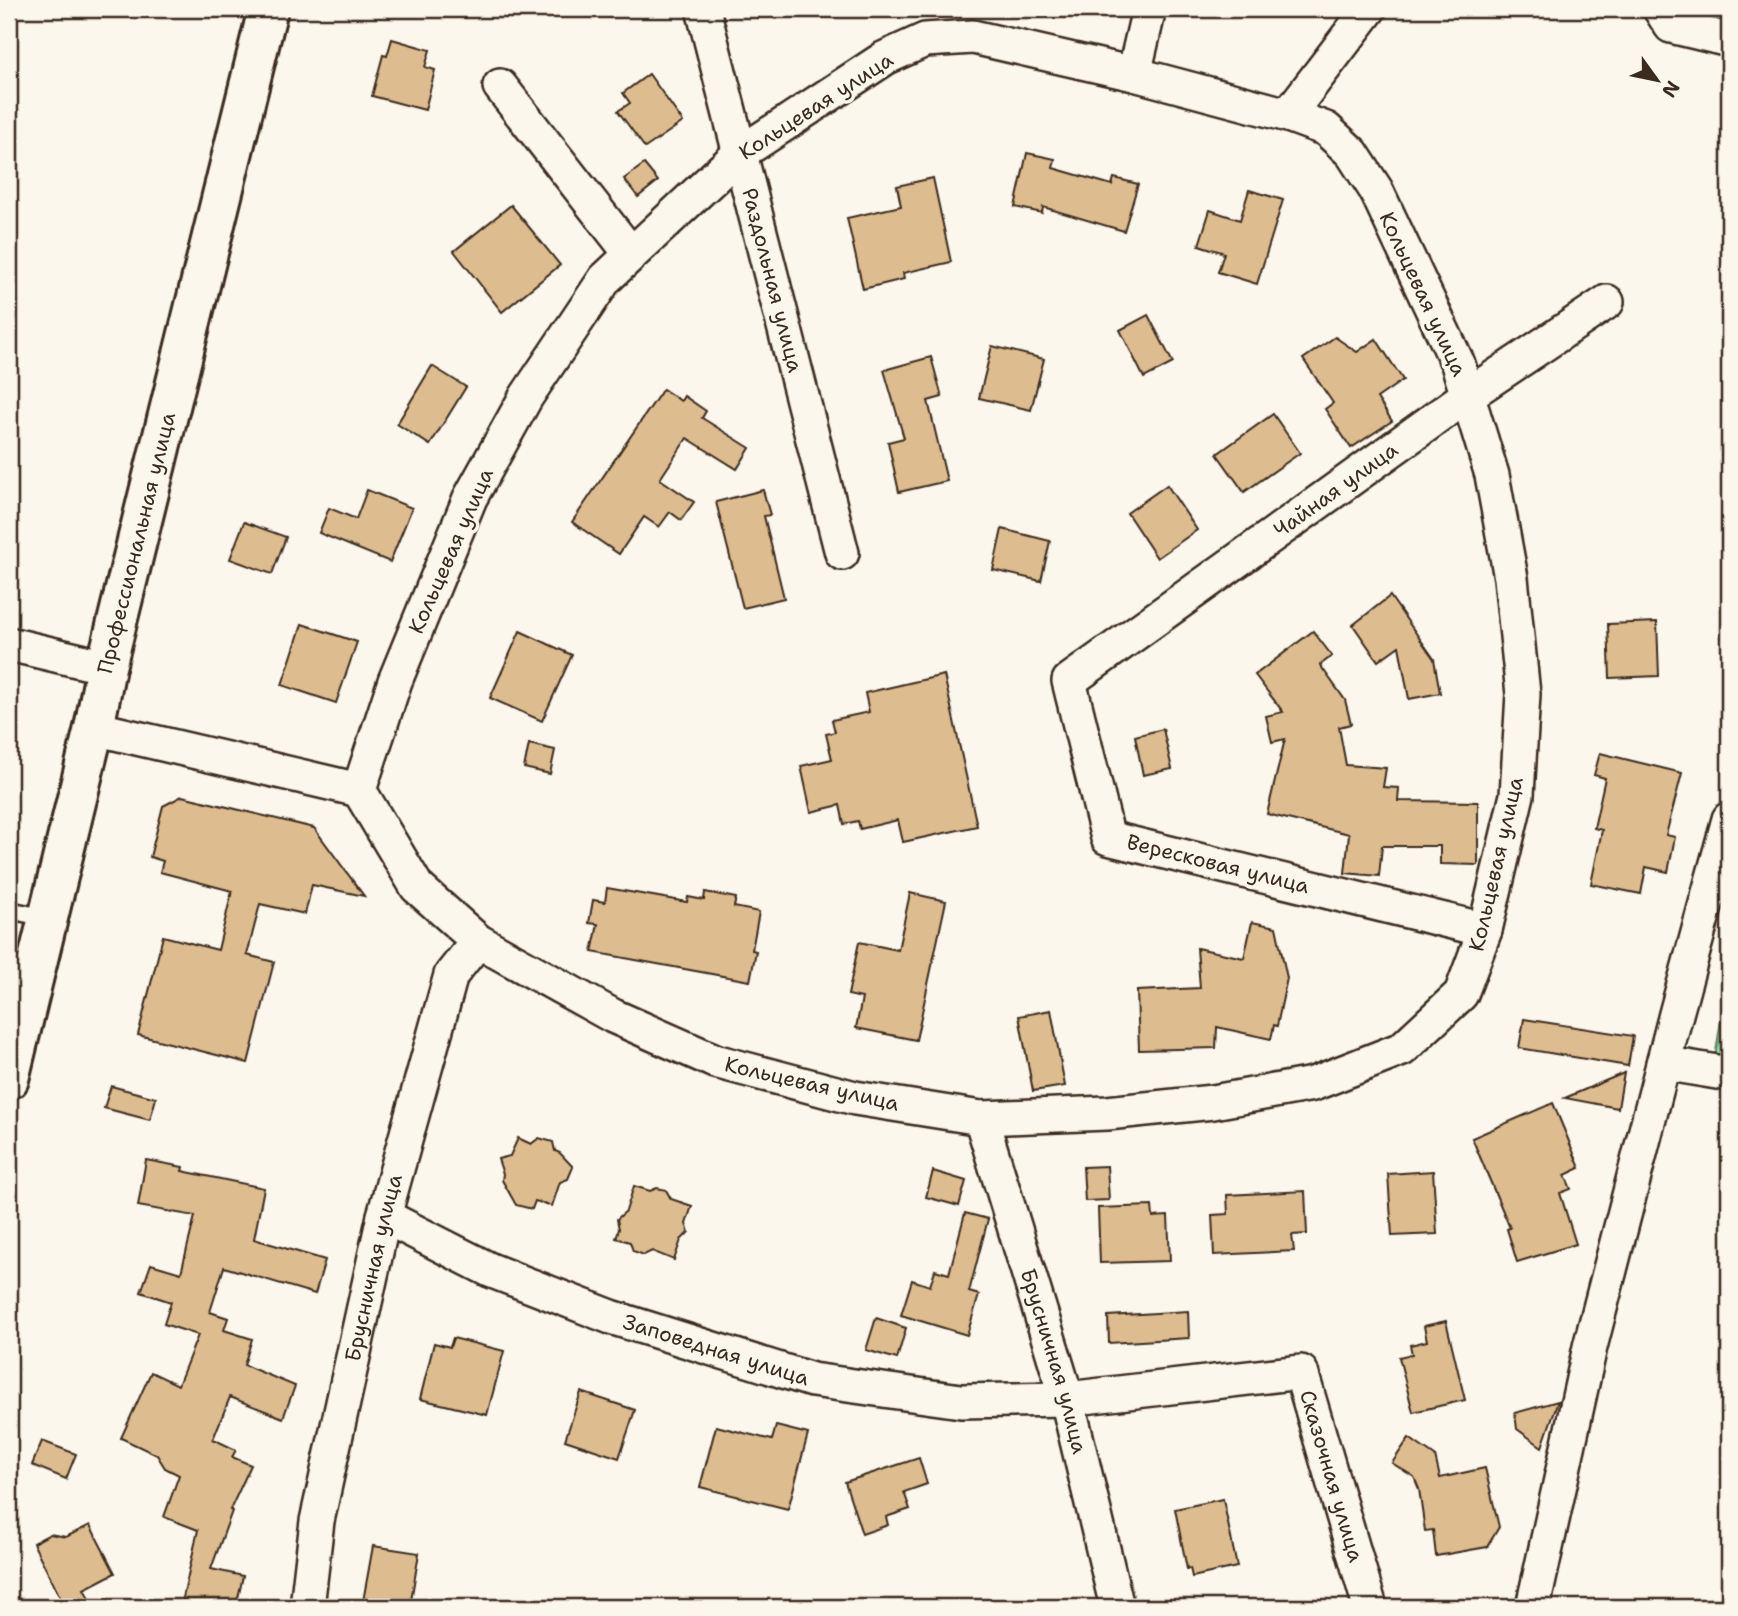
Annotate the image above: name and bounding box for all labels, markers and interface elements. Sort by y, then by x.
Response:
street label: Кольцевая улица [734,46,898,166]
north arrow [1622,46,1692,116]
text: N [1656,76,1685,102]
street label: Раздольная улица [735,185,809,376]
street label: Кольцевая улица [1373,207,1473,381]
street label: Профессиональная улица [91,409,182,677]
street label: Чайная улица [1268,436,1404,544]
street label: Кольцевая улица [402,464,500,638]
street label: Кольцевая улица [1462,774,1530,954]
street label: Вересковая улица [1124,828,1312,900]
street label: Кольцевая улица [722,1050,902,1118]
street label: Брусничная улица [338,1171,409,1364]
street label: Брусничная улица [1014,1265,1094,1457]
street label: Заповедная улица [620,1308,813,1392]
street label: Сказочная улица [1293,1387,1370,1566]

